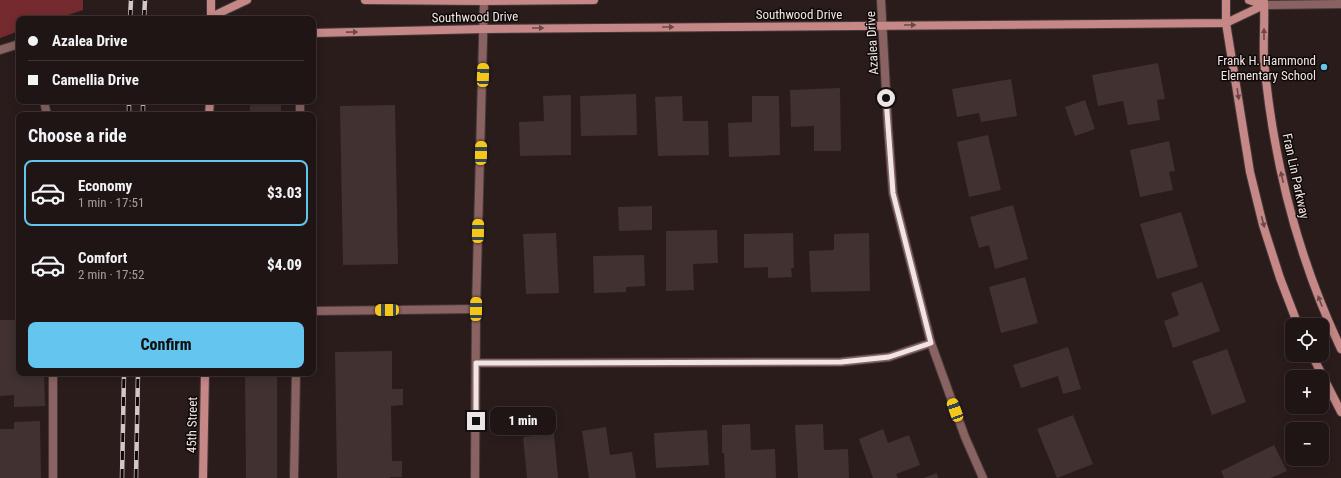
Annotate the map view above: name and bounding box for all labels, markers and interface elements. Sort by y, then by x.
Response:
street label: Southwood Drive [756,7,842,22]
street label: Southwood Drive [432,9,518,25]
street label: Azalea Drive [863,11,881,75]
one-way arrow [904,22,917,28]
one-way arrow [662,24,675,30]
one-way arrow [532,25,545,31]
one-way arrow [1261,27,1267,40]
one-way arrow [346,29,359,35]
text: Azalea Drive [52,32,127,50]
place label: Frank H. Hammond Elementary School [1217,53,1316,83]
marker: Frank H. Hammond Elementary School [1319,62,1329,72]
car [477,63,489,87]
text: Camellia Drive [52,71,139,89]
one-way arrow [1235,88,1241,100]
route start [877,89,895,107]
text: Choose a ride [28,125,127,146]
street label: Fran Lin Parkway [1280,132,1312,221]
car [475,141,487,165]
one-way arrow [1278,170,1284,183]
icon: car [30,175,66,211]
text: Economy [78,177,132,195]
text: $3.03 [267,184,302,202]
text: 1 min · 17:51 [78,195,144,210]
one-way arrow [1260,215,1266,228]
car [472,219,484,243]
icon: car [30,247,66,283]
text: Comfort [78,249,127,267]
text: $4.09 [267,256,302,274]
text: 2 min · 17:52 [78,267,144,282]
one-way arrow [1317,294,1323,306]
car [470,297,482,321]
car [375,304,399,316]
map controls [1285,318,1329,466]
button: locate [1285,318,1329,362]
button: Confirm [28,322,304,368]
button: + [1285,370,1329,414]
street label: 45th Street [184,397,200,453]
car [945,397,965,423]
callout: 1 min [490,407,556,435]
route end [467,412,485,430]
text: 1 min [509,413,537,428]
button: − [1285,422,1329,466]

